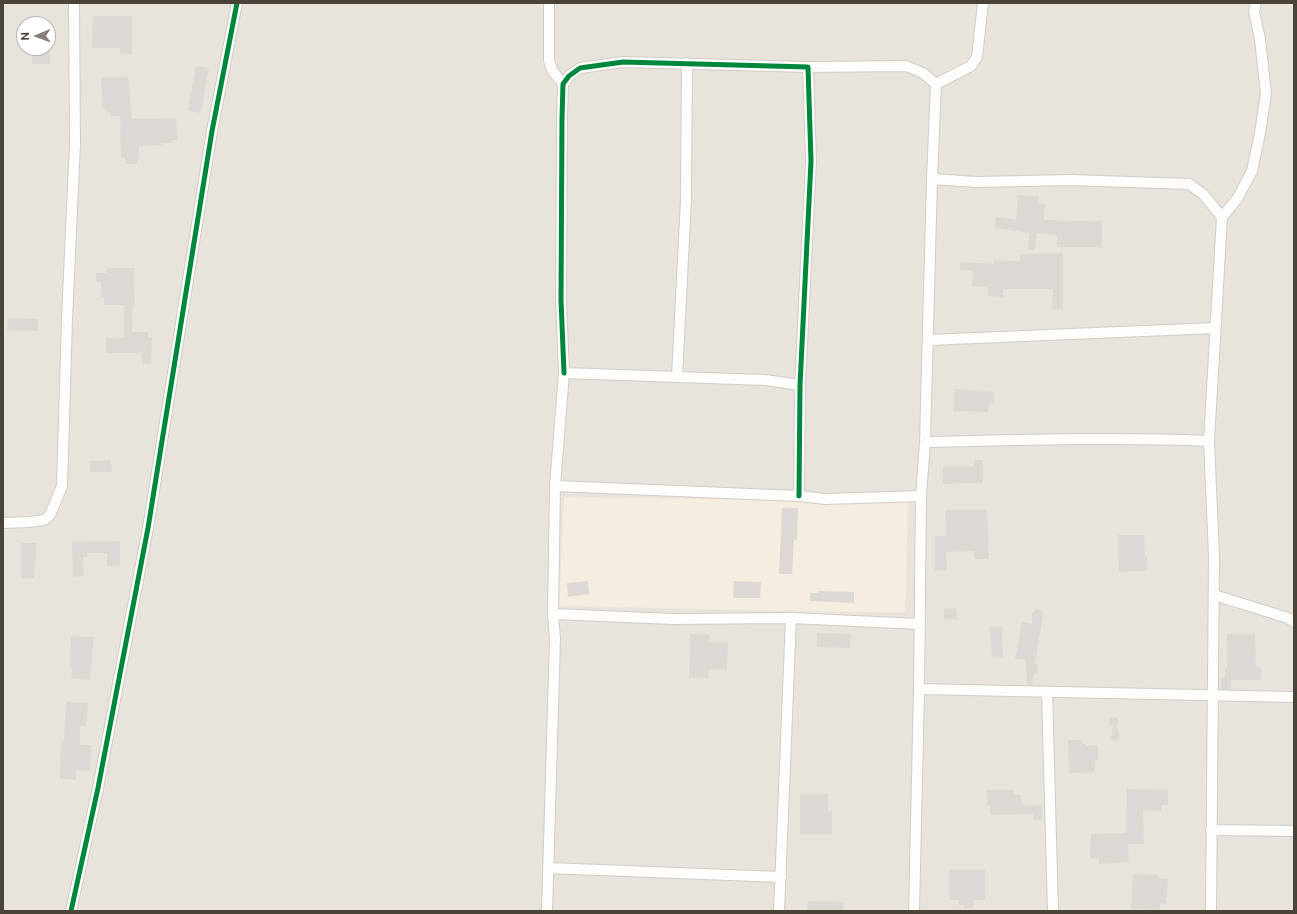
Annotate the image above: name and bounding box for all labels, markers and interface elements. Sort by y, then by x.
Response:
north arrow [16,16,56,56]
text: N [19,32,31,41]

